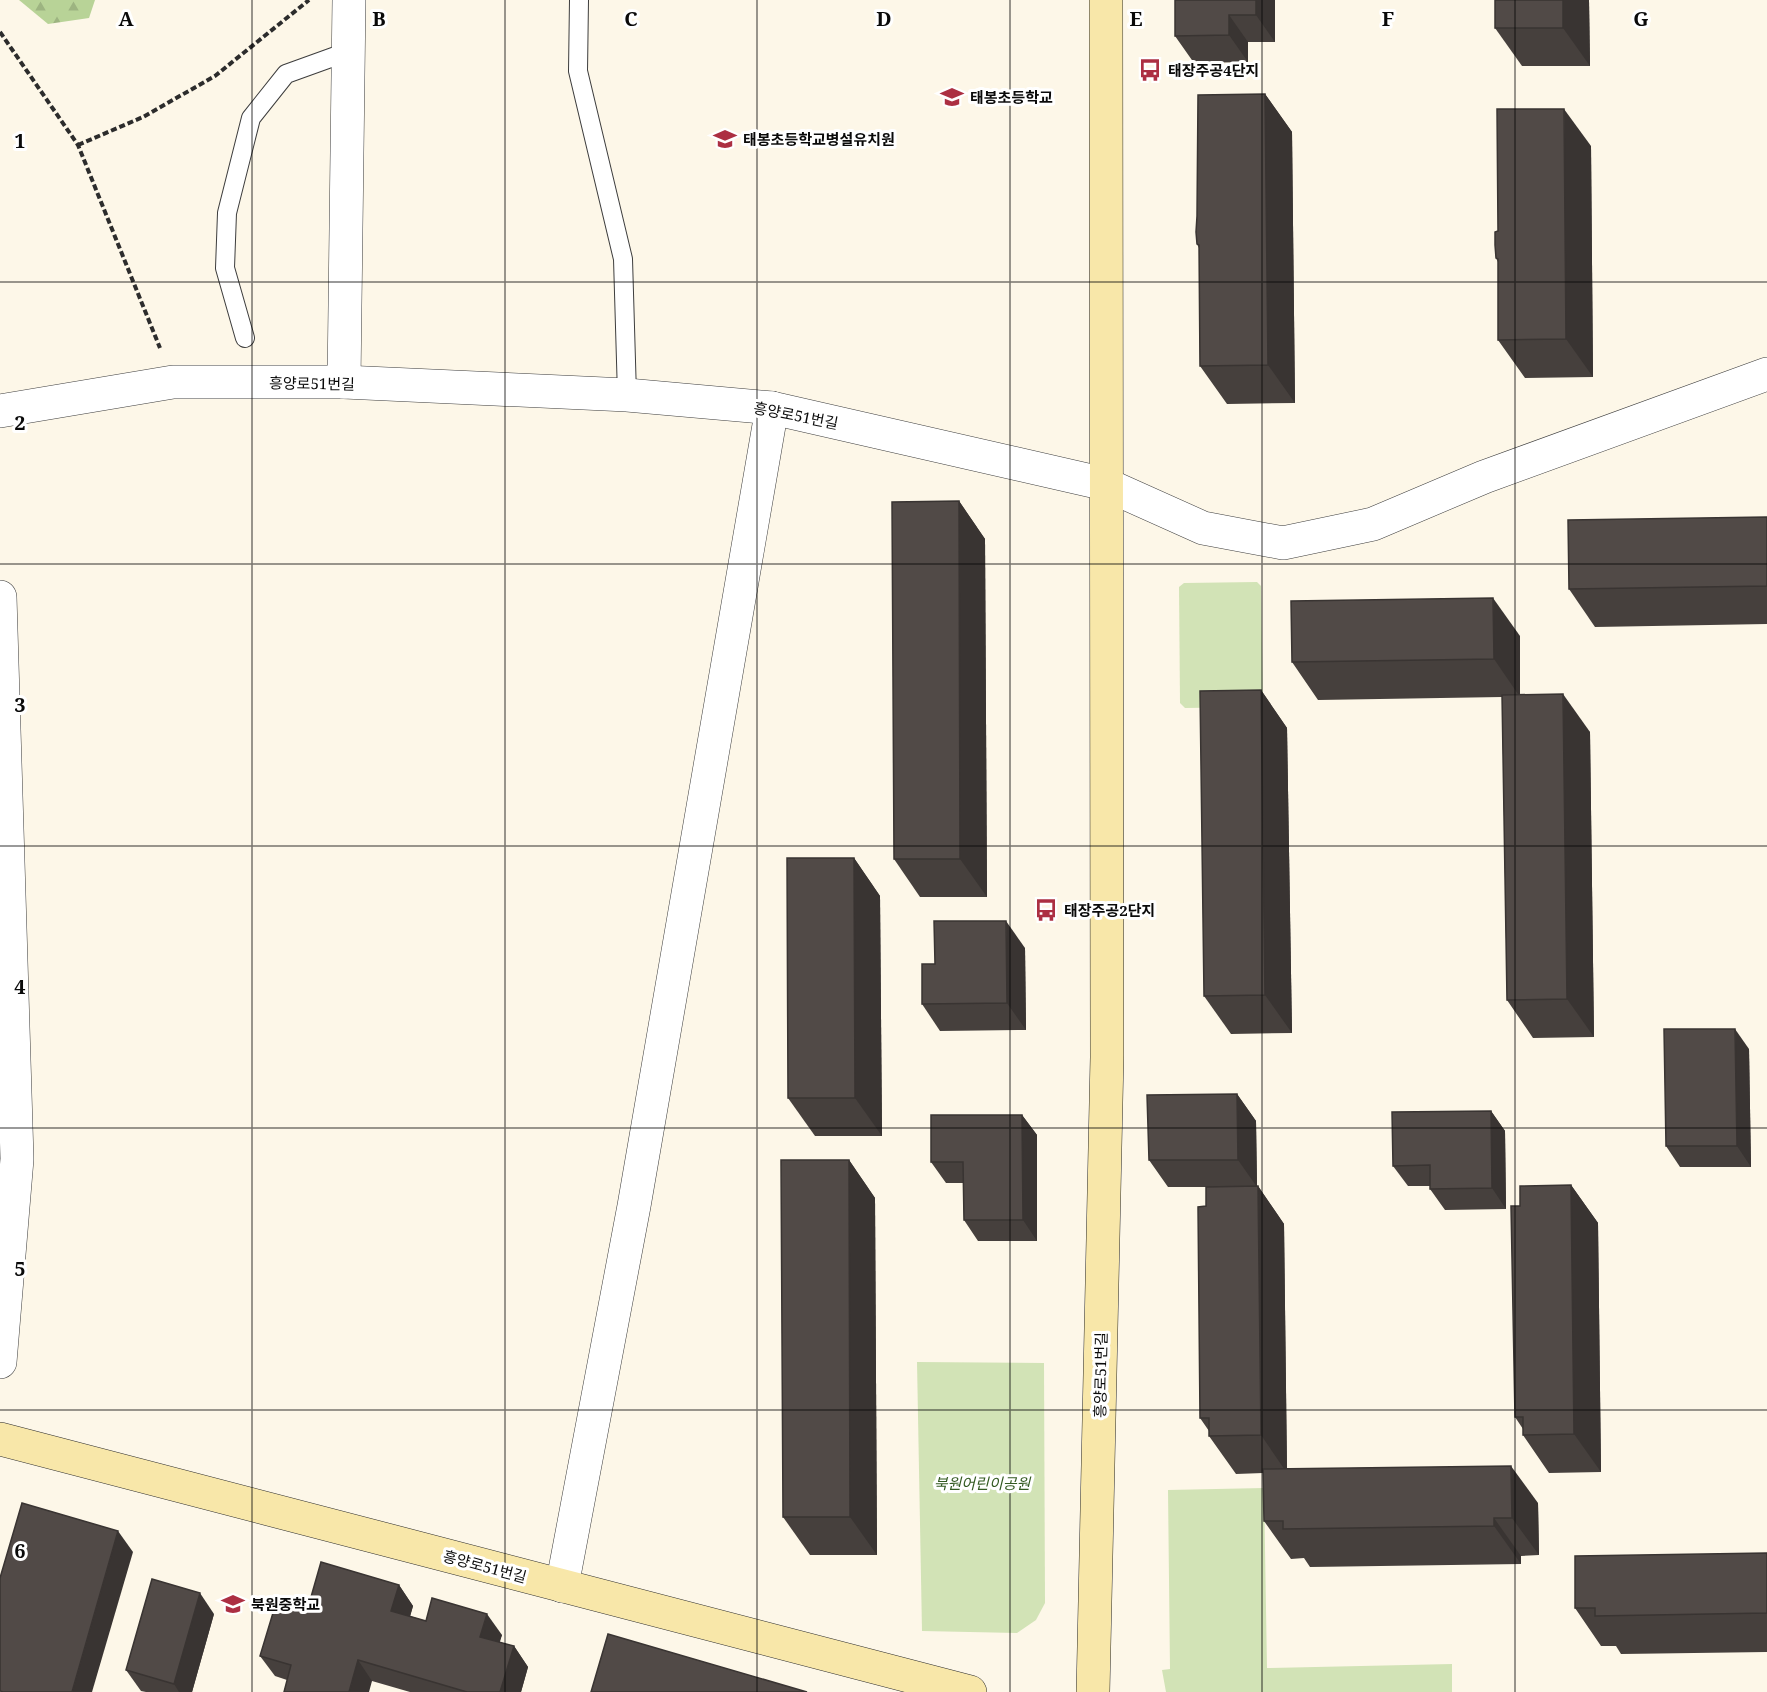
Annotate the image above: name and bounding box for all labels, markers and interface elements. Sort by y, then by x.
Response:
text: A [118,5,134,32]
text: B [372,5,386,32]
text: C [624,5,638,32]
text: D [876,5,892,32]
text: E [1129,5,1143,32]
text: F [1382,5,1394,32]
text: G [1633,5,1649,32]
bus stop icon: 태장주공4단지 [1137,57,1163,83]
place label: 태장주공4단지 [1168,60,1259,80]
school or university icon: 태봉초등학교 [939,84,965,110]
place label: 태봉초등학교 [970,87,1053,107]
school or university icon: 태봉초등학교병설유치원 [712,126,738,152]
text: 1 [14,127,26,154]
place label: 태봉초등학교병설유치원 [743,129,895,149]
street label: 흥양로51번길 [269,372,355,394]
street label: 흥양로51번길 [752,397,840,433]
text: 2 [14,409,26,436]
text: 3 [14,691,26,718]
bus stop icon: 태장주공2단지 [1033,897,1059,923]
place label: 태장주공2단지 [1064,900,1155,920]
text: 4 [14,973,26,1000]
text: 5 [14,1255,26,1282]
street label: 흥양로51번길 [1089,1332,1111,1418]
park label: 북원어린이공원 [934,1473,1031,1493]
text: 6 [14,1537,26,1564]
street label: 흥양로51번길 [441,1545,529,1587]
school or university icon: 북원중학교 [220,1591,246,1617]
place label: 북원중학교 [251,1594,320,1614]

